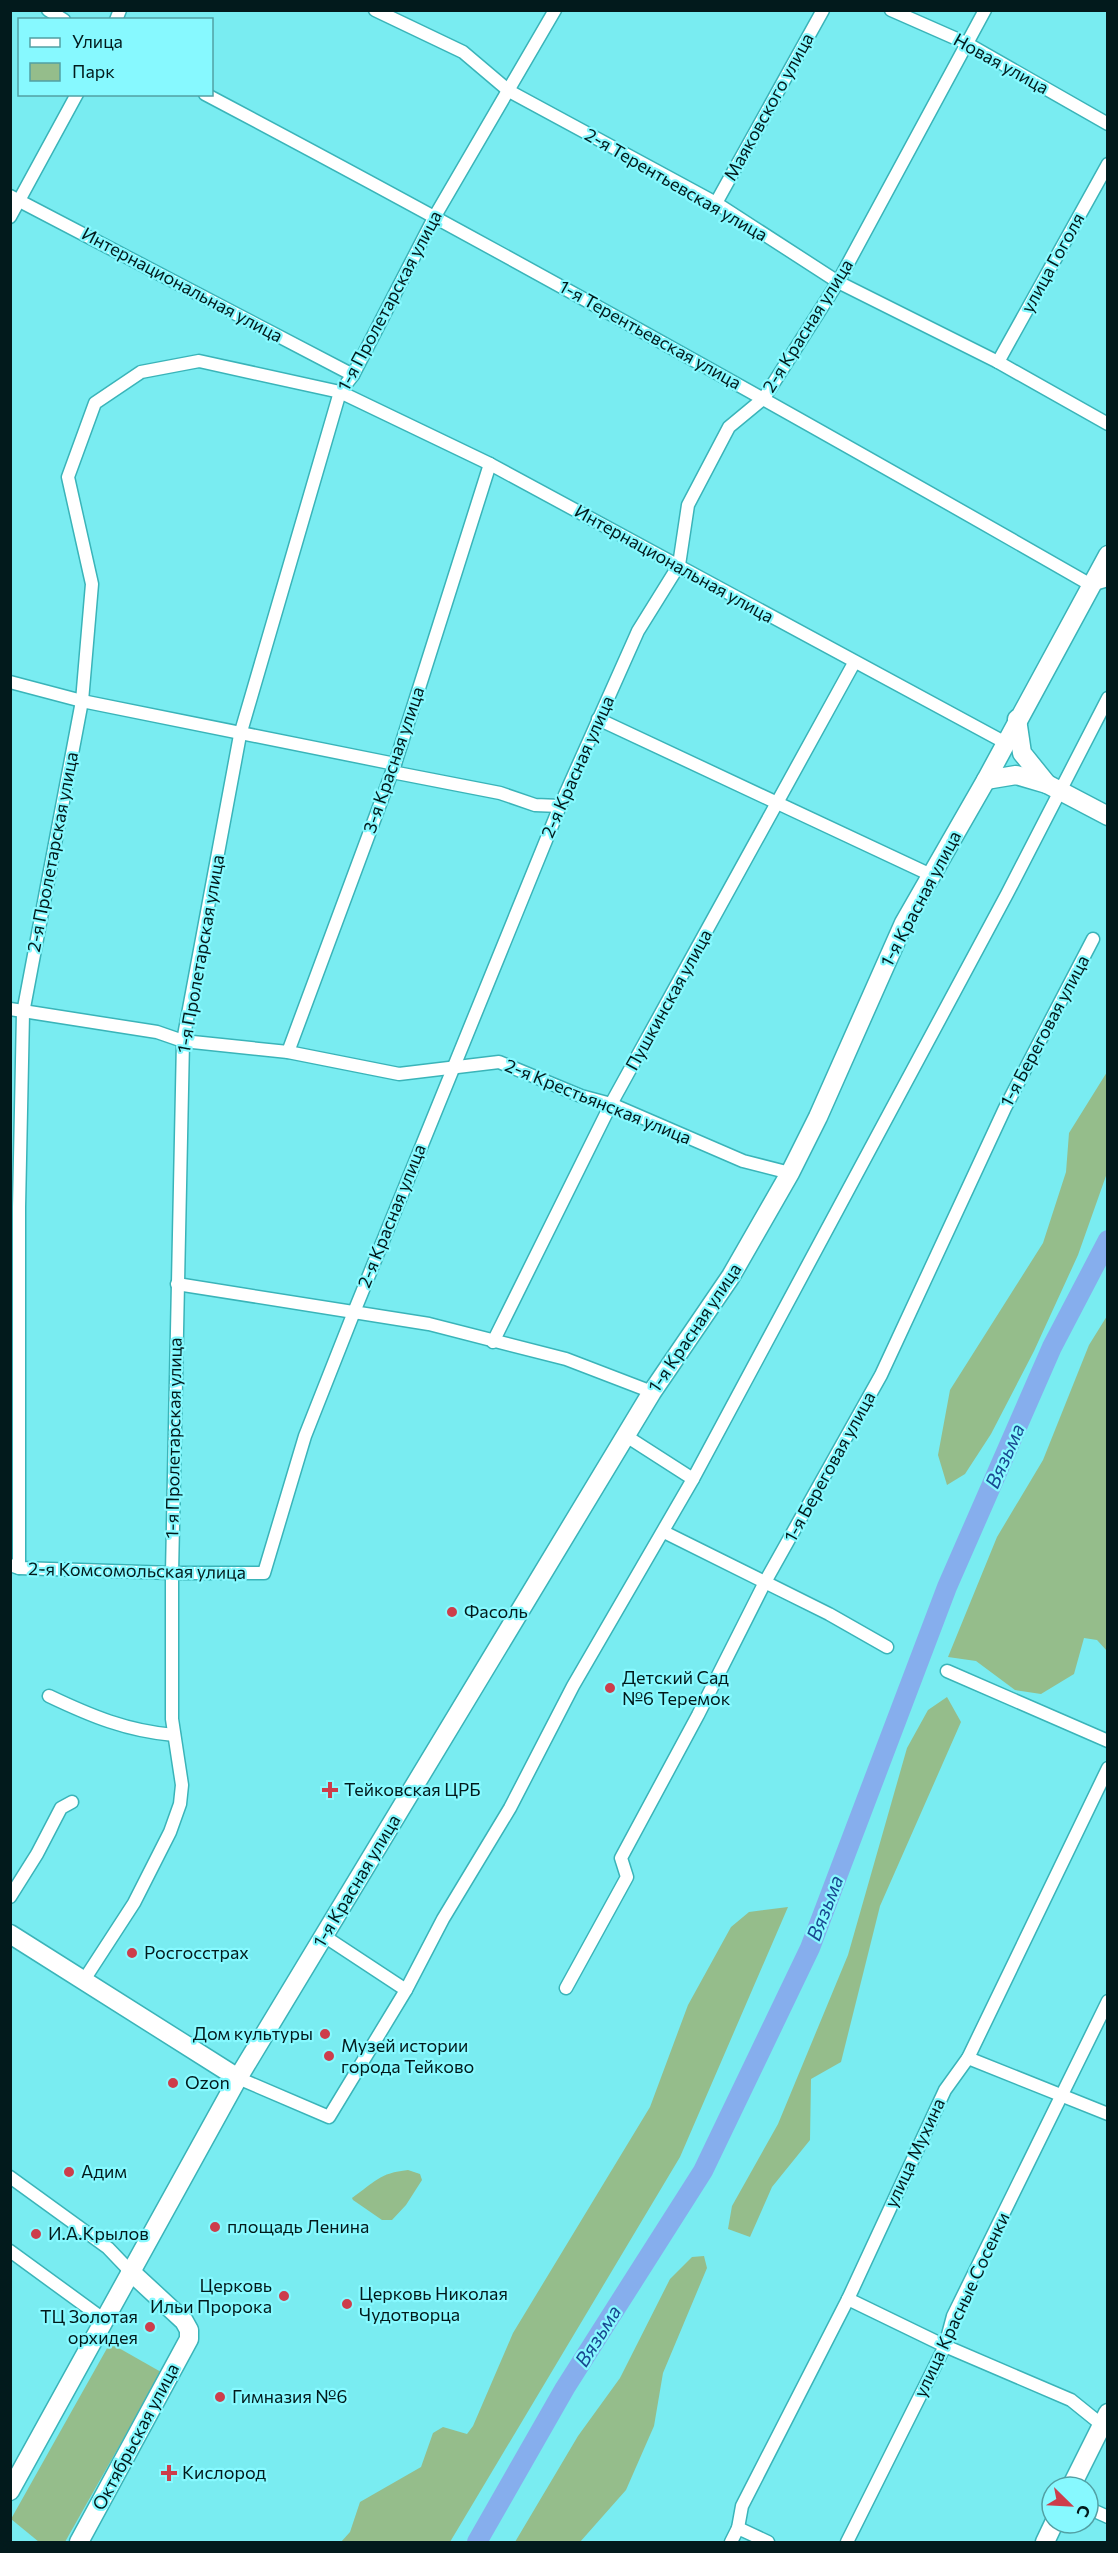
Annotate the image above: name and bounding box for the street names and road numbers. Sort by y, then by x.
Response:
street label: Новая улица [950,28,1053,98]
street label: Маяковского улица [718,29,818,184]
street label: 2-я Терентьевская улица [581,123,772,245]
street label: 1-я Пролетарская улица [332,207,446,394]
street label: улица Гоголя [1016,209,1089,316]
street label: Интернациональная улица [78,222,287,346]
street label: 2-я Красная улица [757,255,857,396]
street label: 1-я Терентьевская улица [556,275,745,393]
street label: Интернациональная улица [571,499,778,627]
street label: 3-я Красная улица [358,684,428,836]
street label: 2-я Красная улица [536,692,618,841]
street label: 2-я Пролетарская улица [22,750,82,954]
street label: 1-я Красная улица [875,827,965,970]
street label: 1-я Пролетарская улица [172,853,228,1055]
street label: Пушкинская улица [620,925,716,1074]
street label: 1-я Береговая улица [995,951,1093,1110]
street label: 2-я Крестьянская улица [502,1054,695,1149]
street label: 2-я Красная улица [352,1141,430,1291]
street label: 1-я Красная улица [643,1259,745,1396]
street label: 1-я Пролетарская улица [160,1337,186,1539]
street label: 1-я Береговая улица [779,1387,880,1546]
street label: 2-я Комсомольская улица [28,1557,246,1583]
street label: 1-я Красная улица [308,1810,404,1951]
street label: улица Мухина [879,2094,949,2211]
street label: улица Красные Сосенки [909,2209,1014,2401]
street label: Октябрьская улица [87,2359,183,2514]

